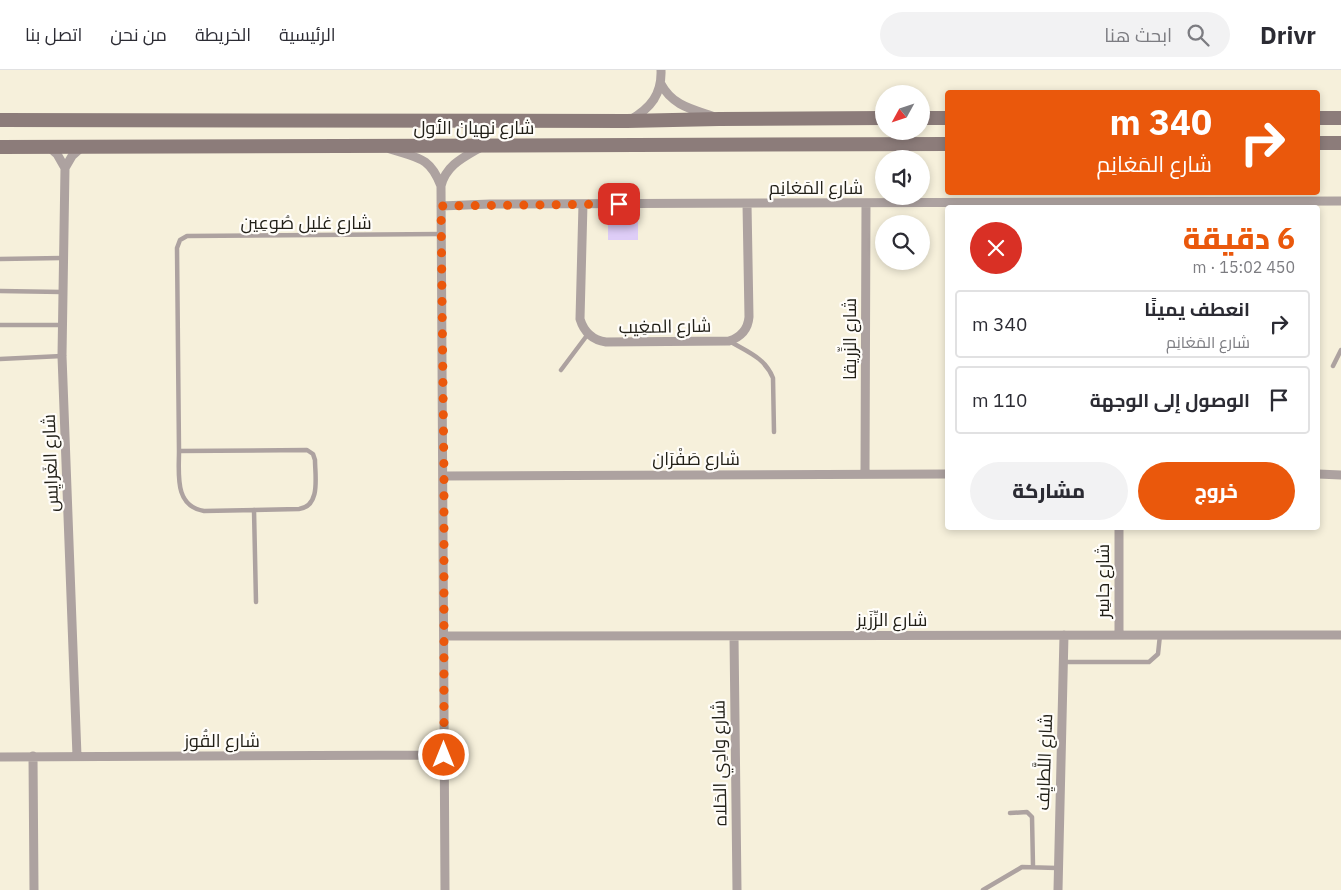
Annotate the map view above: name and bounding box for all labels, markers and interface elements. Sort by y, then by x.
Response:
search box [880,12,1230,57]
text: Drivr [1260,19,1316,51]
icon: search [1184,21,1212,49]
text: اتصل بنا [25,23,82,46]
text: من نحن [110,23,167,46]
text: الخريطة [195,23,251,46]
text: الرئيسية [279,23,336,46]
text: ابحث هنا [1104,23,1172,47]
north arrow [875,85,930,140]
map controls [875,85,930,270]
text: 340 m [1109,99,1212,145]
icon: right [1230,110,1295,175]
street label: شارع نهيان الأول [414,116,534,140]
text: شارع المَغانِم [1097,149,1212,178]
button: sound [875,150,930,205]
street label: شارع المَغانِم [769,176,863,200]
pin [598,183,640,225]
icon: arrive [605,190,633,218]
street label: شارع غليل صُوعِين [240,211,372,235]
button: search [875,215,930,270]
text: 6 دقيقة [1183,218,1295,257]
button: close [970,222,1022,274]
text: 450 m · 15:02 [1193,257,1295,277]
text: انعطف يمينًا [1144,297,1250,321]
street label: شارع الزِّريقا [837,298,862,380]
icon: right [1265,310,1293,338]
text: 340 m [972,312,1027,336]
street label: شارع المغِيب [619,314,711,339]
text: شارع المَغانِم [1166,332,1250,352]
icon: arrive [1265,386,1293,414]
text: 110 m [972,388,1027,412]
text: الوصول إلى الوجهة [1090,388,1250,412]
street label: شارع الغَرايِس [37,414,64,512]
street label: شارع صَفْرَان [652,447,740,471]
button: مشاركة [970,462,1128,520]
button: خروج [1138,462,1295,520]
street label: شارع جاسِر [1091,544,1115,619]
street label: شارع الرِّزَيز [856,608,927,632]
street label: شارع وادِي الحَلاه [706,700,735,826]
street label: شارع اللَّطايِف [1030,713,1058,811]
position arrow [417,728,469,780]
street label: شارع القُوز [183,729,260,753]

